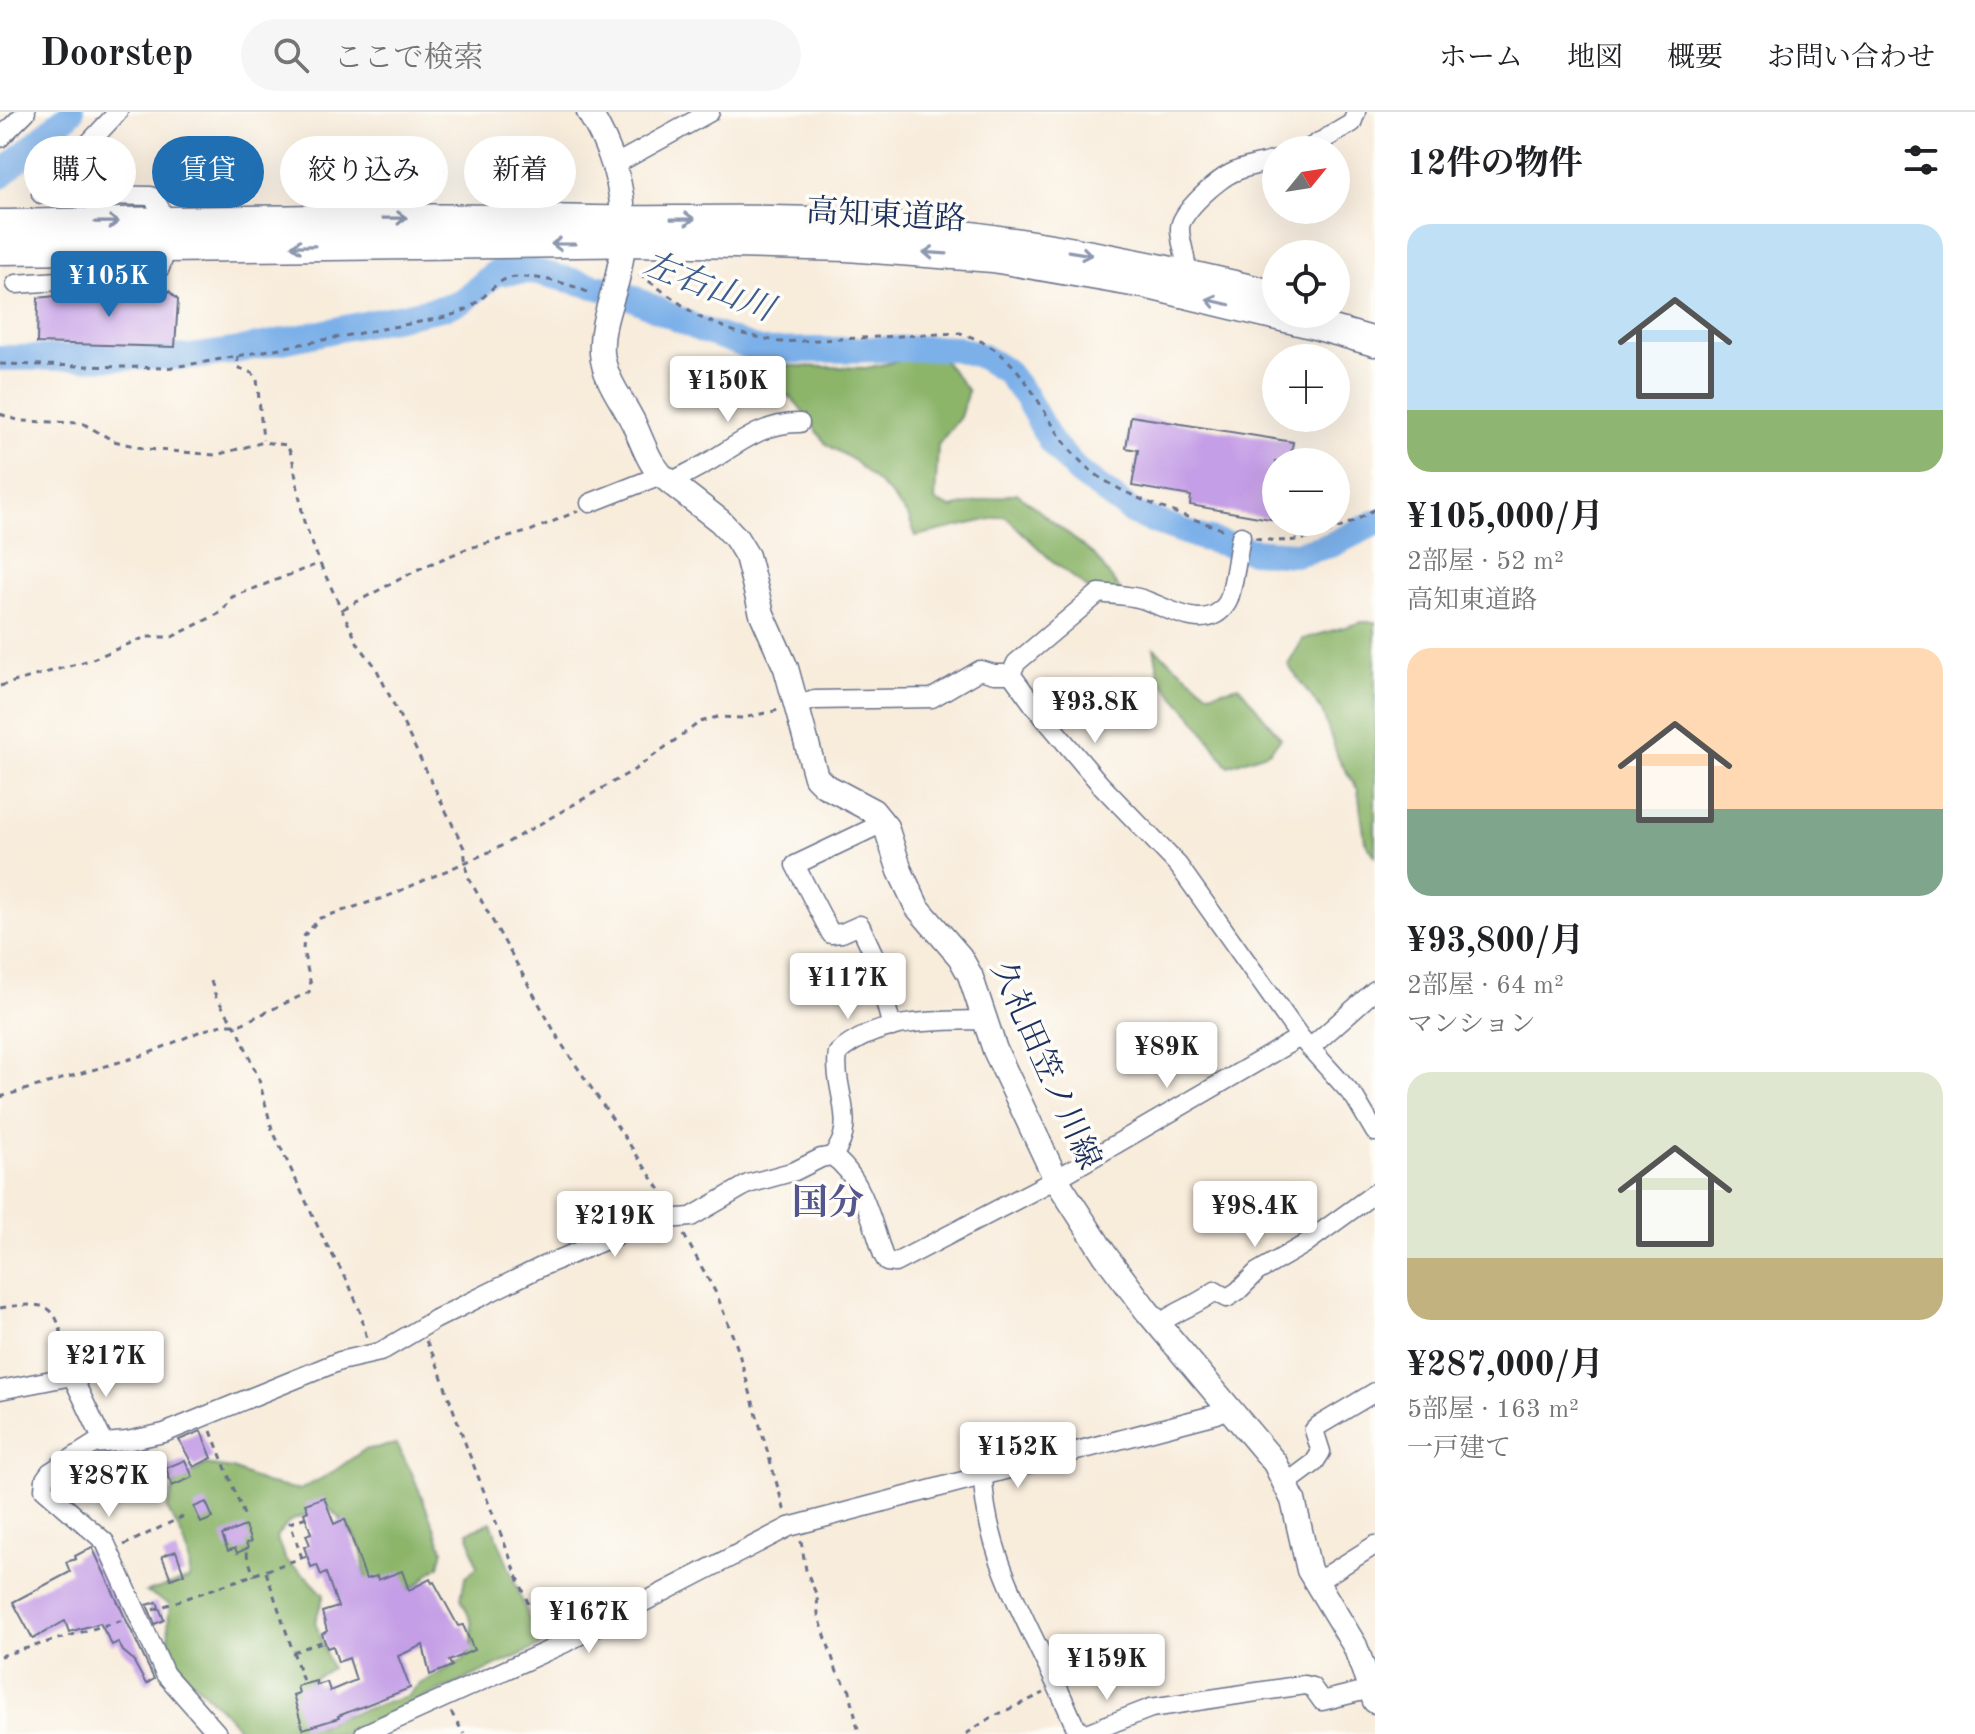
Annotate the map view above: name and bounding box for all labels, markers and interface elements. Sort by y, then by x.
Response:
search box [241,19,801,91]
icon: search [269,33,313,77]
text: Doorstep [40,36,193,74]
text: ここで検索 [333,44,483,74]
text: ホーム [1439,45,1523,73]
text: 地図 [1567,45,1623,73]
text: 概要 [1667,45,1723,73]
text: お問い合わせ [1767,45,1935,73]
chip: 購入 [24,136,136,208]
chip: 賃貸 [152,136,264,208]
chip: 絞り込み [280,136,448,208]
chip: 新着 [464,136,576,208]
north arrow [1262,136,1350,224]
map controls [1262,136,1350,536]
icon: filters [1899,138,1943,182]
text: 12件の物件 [1407,148,1582,182]
street label: 高知東道路 [805,193,967,237]
one-way arrow [381,211,408,226]
one-way arrow [669,211,696,226]
one-way arrow [93,214,120,230]
one-way arrow [550,236,577,252]
one-way arrow [290,239,317,254]
button: locate [1262,240,1350,328]
water label: 左右山川 [638,245,782,330]
one-way arrow [922,245,949,260]
one-way arrow [1067,246,1093,261]
pin: ¥105K [53,251,165,319]
text: ¥105K [69,264,149,290]
icon: home [1603,276,1747,420]
one-way arrow [1206,294,1232,309]
button: + [1262,344,1350,432]
pin: ¥150K [672,356,784,424]
text: ¥150K [688,369,768,395]
button: − [1262,448,1350,536]
text: ¥105,000/月 [1407,501,1604,535]
text: 2部屋 · 52 m² [1407,549,1564,575]
text: 高知東道路 [1407,588,1537,614]
pin: ¥93.8K [1030,677,1160,745]
text: ¥93.8K [1051,690,1139,716]
icon: home [1603,700,1747,844]
text: ¥93,800/月 [1407,925,1584,959]
pin: ¥117K [792,953,904,1021]
street label: 久礼田笠ノ川線 [984,956,1107,1175]
text: ¥117K [808,966,888,992]
text: 2部屋 · 64 m² [1407,973,1564,999]
text: マンション [1407,1012,1536,1038]
pin: ¥89K [1120,1022,1214,1090]
text: ¥89K [1134,1035,1200,1061]
icon: home [1603,1124,1747,1268]
pin: ¥98.4K [1190,1181,1320,1249]
district label: 国分 [792,1183,864,1223]
pin: ¥219K [559,1191,671,1259]
text: ¥98.4K [1211,1194,1299,1220]
text: ¥219K [575,1204,655,1230]
pin: ¥217K [50,1331,162,1399]
text: ¥217K [66,1344,146,1370]
text: ¥287,000/月 [1407,1349,1604,1383]
text: 5部屋 · 163 m² [1407,1397,1579,1423]
pin: ¥152K [962,1422,1074,1490]
text: ¥152K [978,1435,1058,1461]
text: 一戸建て [1407,1436,1511,1462]
pin: ¥287K [53,1451,165,1519]
text: ¥287K [69,1464,149,1490]
pin: ¥167K [533,1587,645,1655]
text: ¥167K [549,1600,629,1626]
pin: ¥159K [1051,1634,1163,1702]
text: ¥159K [1067,1647,1147,1673]

